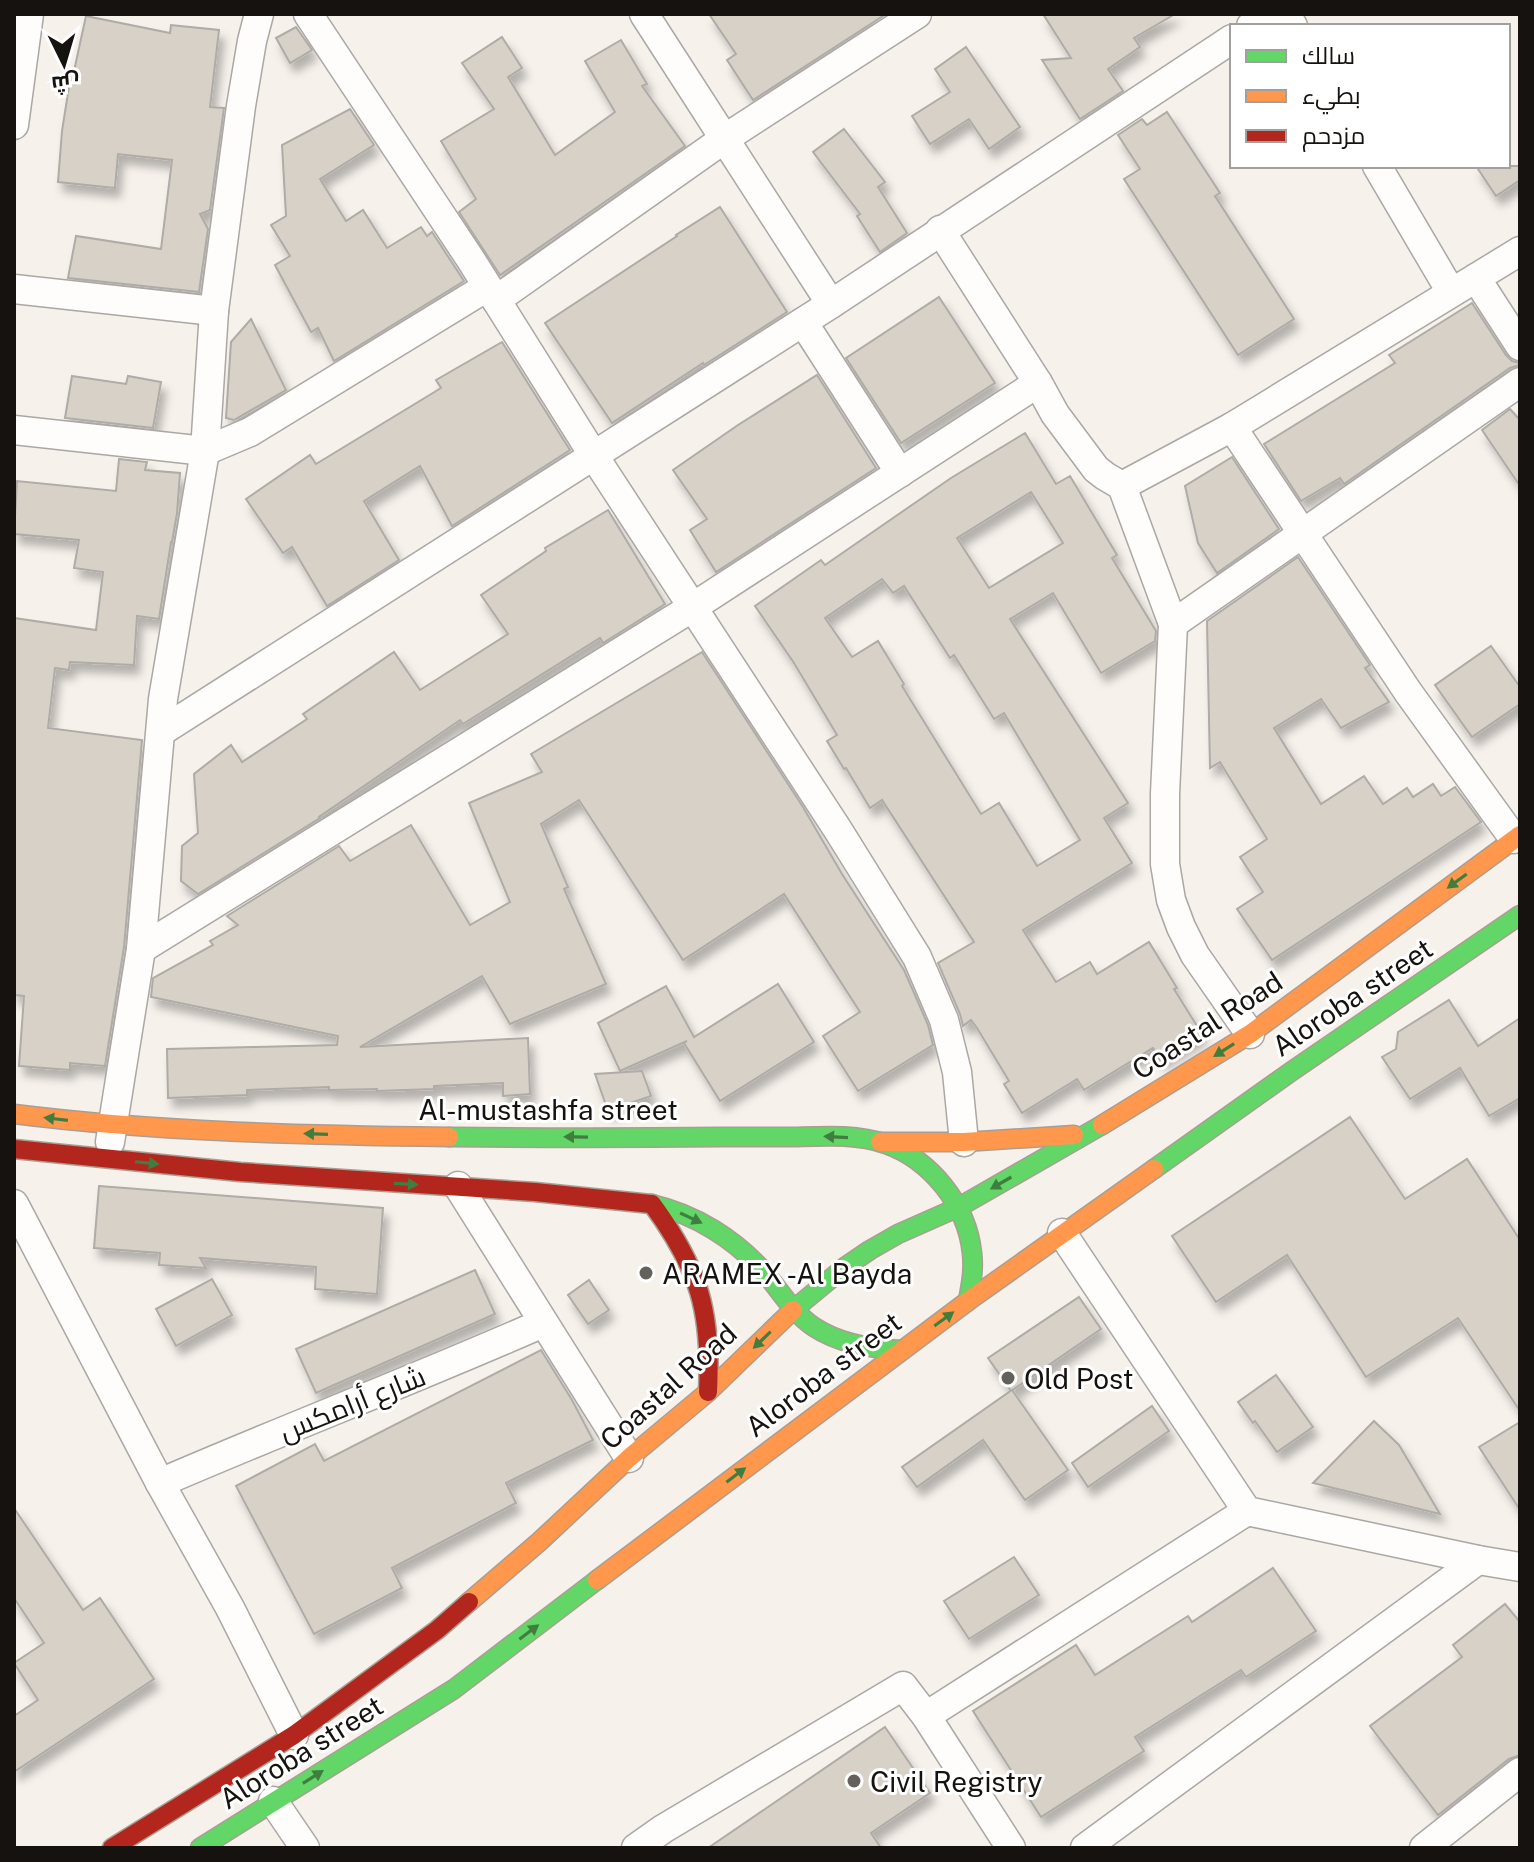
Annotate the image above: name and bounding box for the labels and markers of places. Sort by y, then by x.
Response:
place label: ARAMEX -Al Bayda [662,1257,912,1290]
marker: ARAMEX -Al Bayda [637,1264,655,1282]
place label: Old Post [1024,1362,1134,1395]
marker: Old Post [999,1369,1017,1387]
place label: Civil Registry [870,1765,1042,1798]
marker: Civil Registry [845,1772,863,1790]

